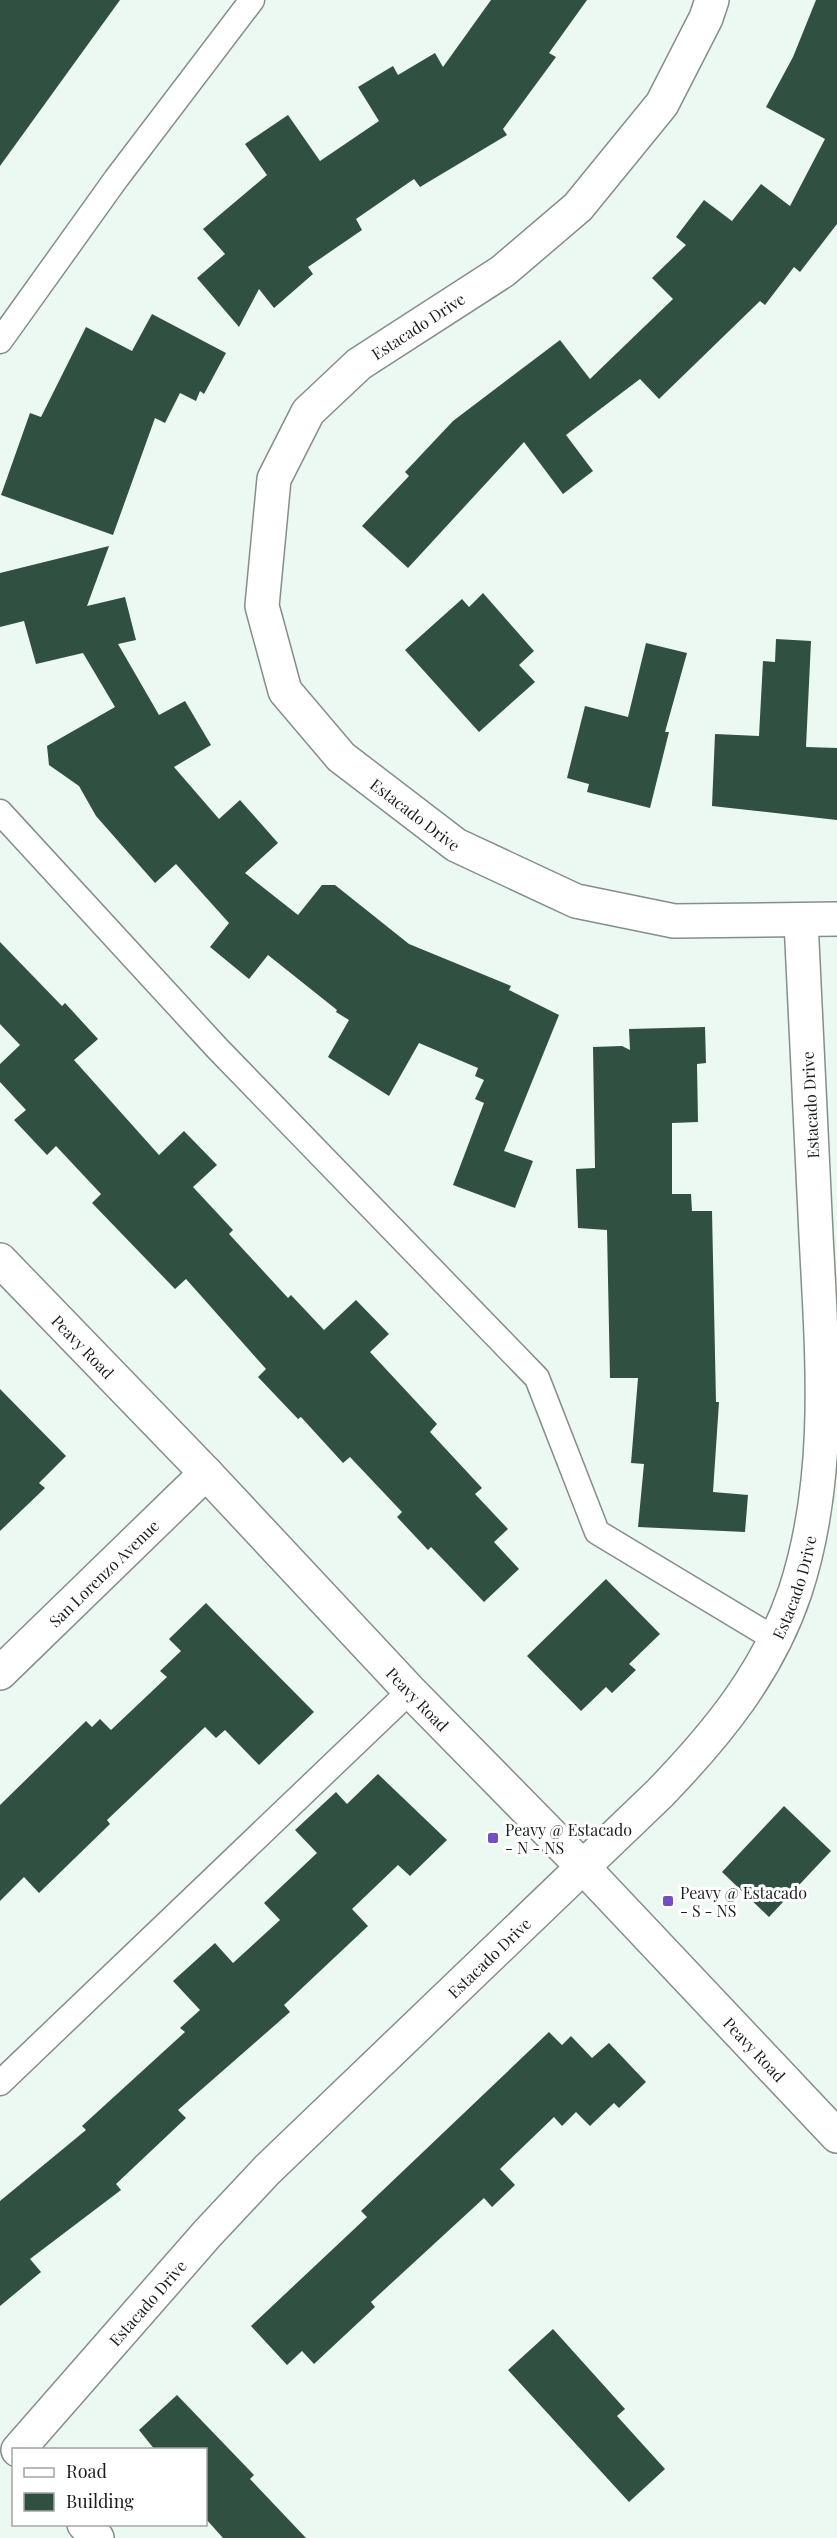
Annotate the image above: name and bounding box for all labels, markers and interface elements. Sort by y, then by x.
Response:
street label: Estacado Drive [367,288,469,364]
street label: Estacado Drive [367,773,465,855]
street label: Estacado Drive [797,1051,823,1159]
street label: Peavy Road [48,1310,119,1383]
street label: San Lorenzo Avenue [44,1514,163,1631]
street label: Estacado Drive [767,1534,820,1642]
street label: Peavy Road [382,1662,454,1735]
place label: Peavy @ Estacado - N - NS [505,1819,632,1858]
marker: Peavy @ Estacado - N - NS [486,1831,500,1845]
place label: Peavy @ Estacado - S - NS [680,1882,807,1921]
marker: Peavy @ Estacado - S - NS [661,1894,675,1908]
street label: Estacado Drive [443,1912,535,2002]
street label: Peavy Road [719,2012,790,2086]
street label: Estacado Drive [104,2255,190,2350]
legend [12,2448,207,2526]
text: Road [66,2459,107,2483]
text: Building [66,2489,134,2513]

